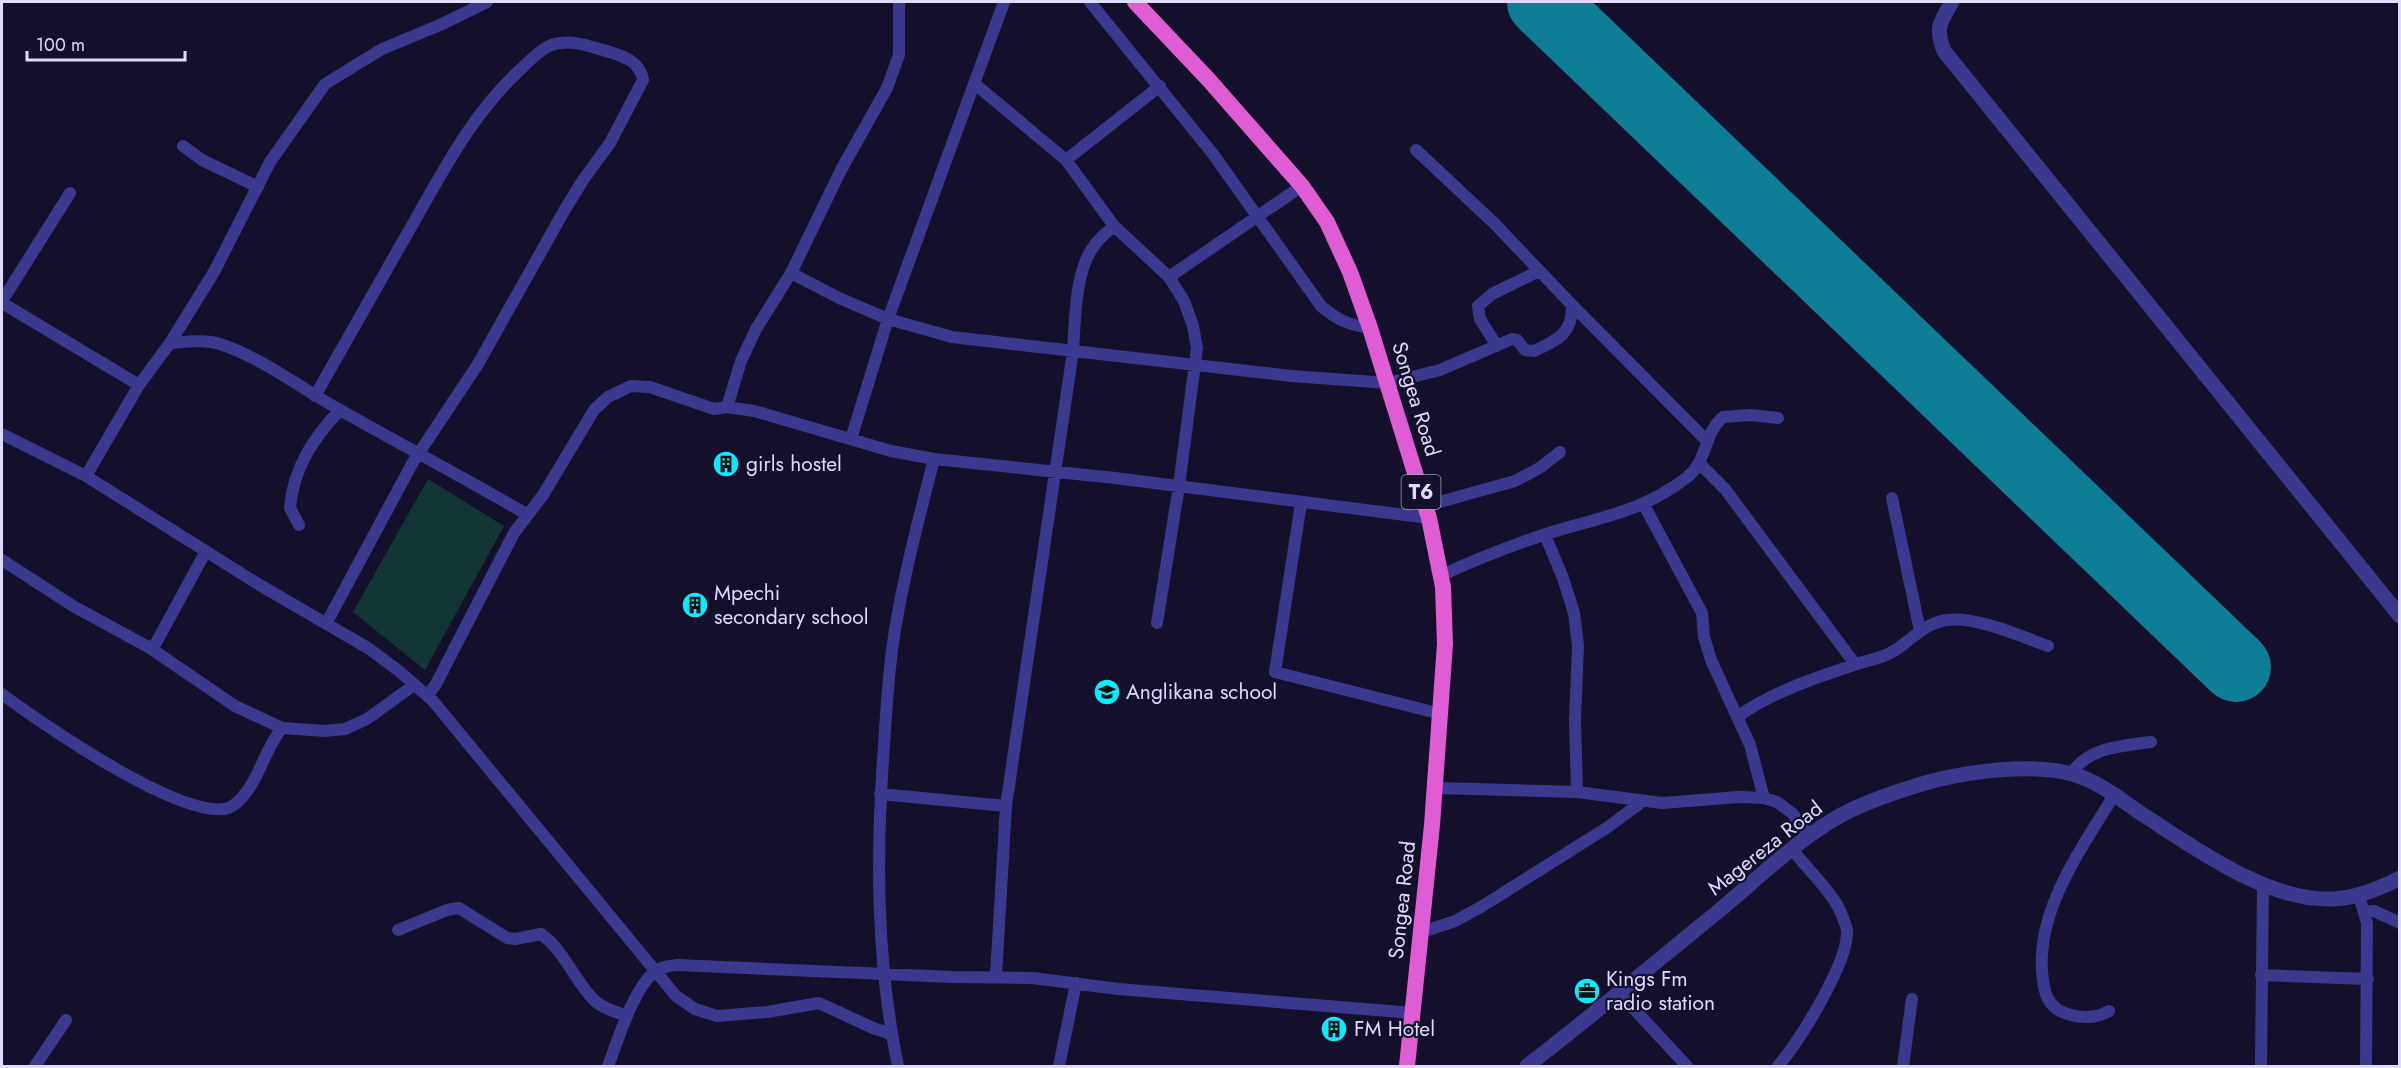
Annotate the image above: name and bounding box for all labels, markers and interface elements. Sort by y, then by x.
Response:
scale bar [27,24,184,62]
text: 100 m [36,32,85,58]
street label: Songea Road [1384,338,1448,460]
building icon: girls hostel [711,449,741,479]
place label: girls hostel [746,449,842,479]
road number: T6 [1402,475,1440,509]
place label: Mpechi secondary school [714,578,869,632]
building icon: Mpechi secondary school [680,590,710,620]
school or university icon: Anglikana school [1092,677,1122,707]
place label: Anglikana school [1126,677,1277,707]
street label: Magereza Road [1701,793,1829,903]
street label: Songea Road [1381,840,1423,960]
place label: Kings Fm radio station [1606,964,1715,1018]
office icon: Kings Fm radio station [1572,976,1602,1006]
building icon: FM Hotel [1319,1014,1349,1044]
place label: FM Hotel [1354,1014,1435,1044]

